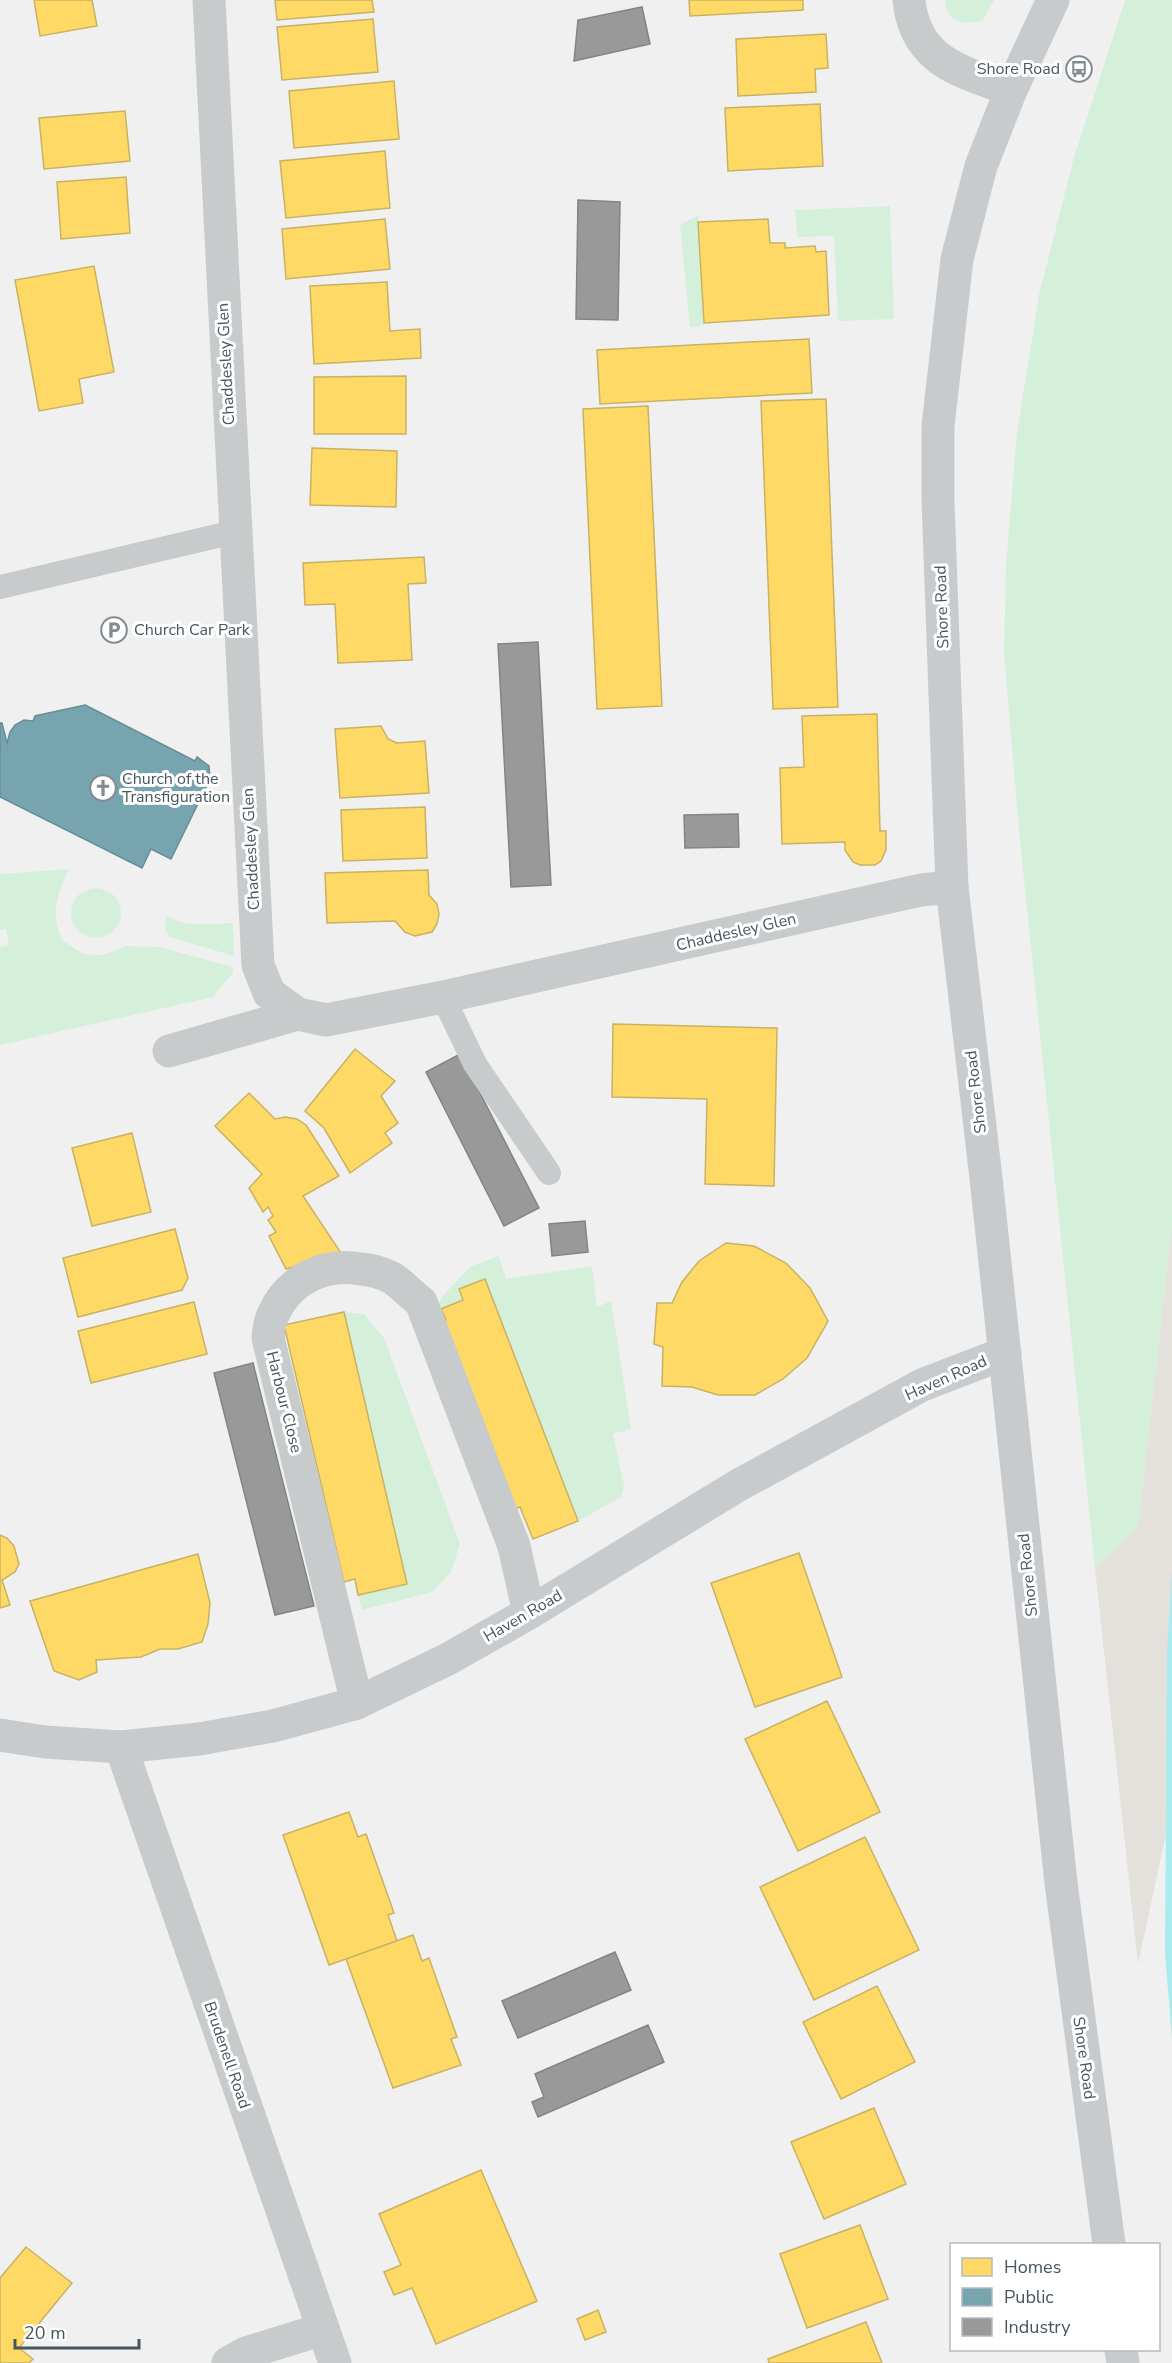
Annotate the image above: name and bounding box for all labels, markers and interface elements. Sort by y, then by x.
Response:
bus stop icon: Shore Road [1064,54,1094,84]
place label: Shore Road [977,58,1060,80]
street label: Chaddesley Glen [212,302,240,426]
street label: Shore Road [930,565,954,649]
parking icon: Church Car Park [99,615,129,645]
place label: Church Car Park [134,619,251,641]
place label: Church of the Transfiguration [122,768,230,808]
church icon: Church of the Transfiguration [88,773,118,803]
street label: Chaddesley Glen [237,787,265,911]
street label: Chaddesley Glen [674,908,798,956]
street label: Shore Road [960,1049,992,1135]
street label: Harbour Close [261,1349,307,1455]
street label: Haven Road [901,1350,991,1406]
street label: Shore Road [1013,1532,1043,1618]
street label: Haven Road [480,1585,566,1647]
street label: Brudenell Road [198,1999,256,2111]
street label: Shore Road [1067,2015,1101,2101]
legend [950,2243,1160,2351]
text: Homes [1004,2255,1061,2279]
text: Public [1004,2285,1054,2309]
scale bar [15,2312,140,2350]
text: Industry [1004,2315,1071,2339]
text: 20 m [24,2321,66,2345]

